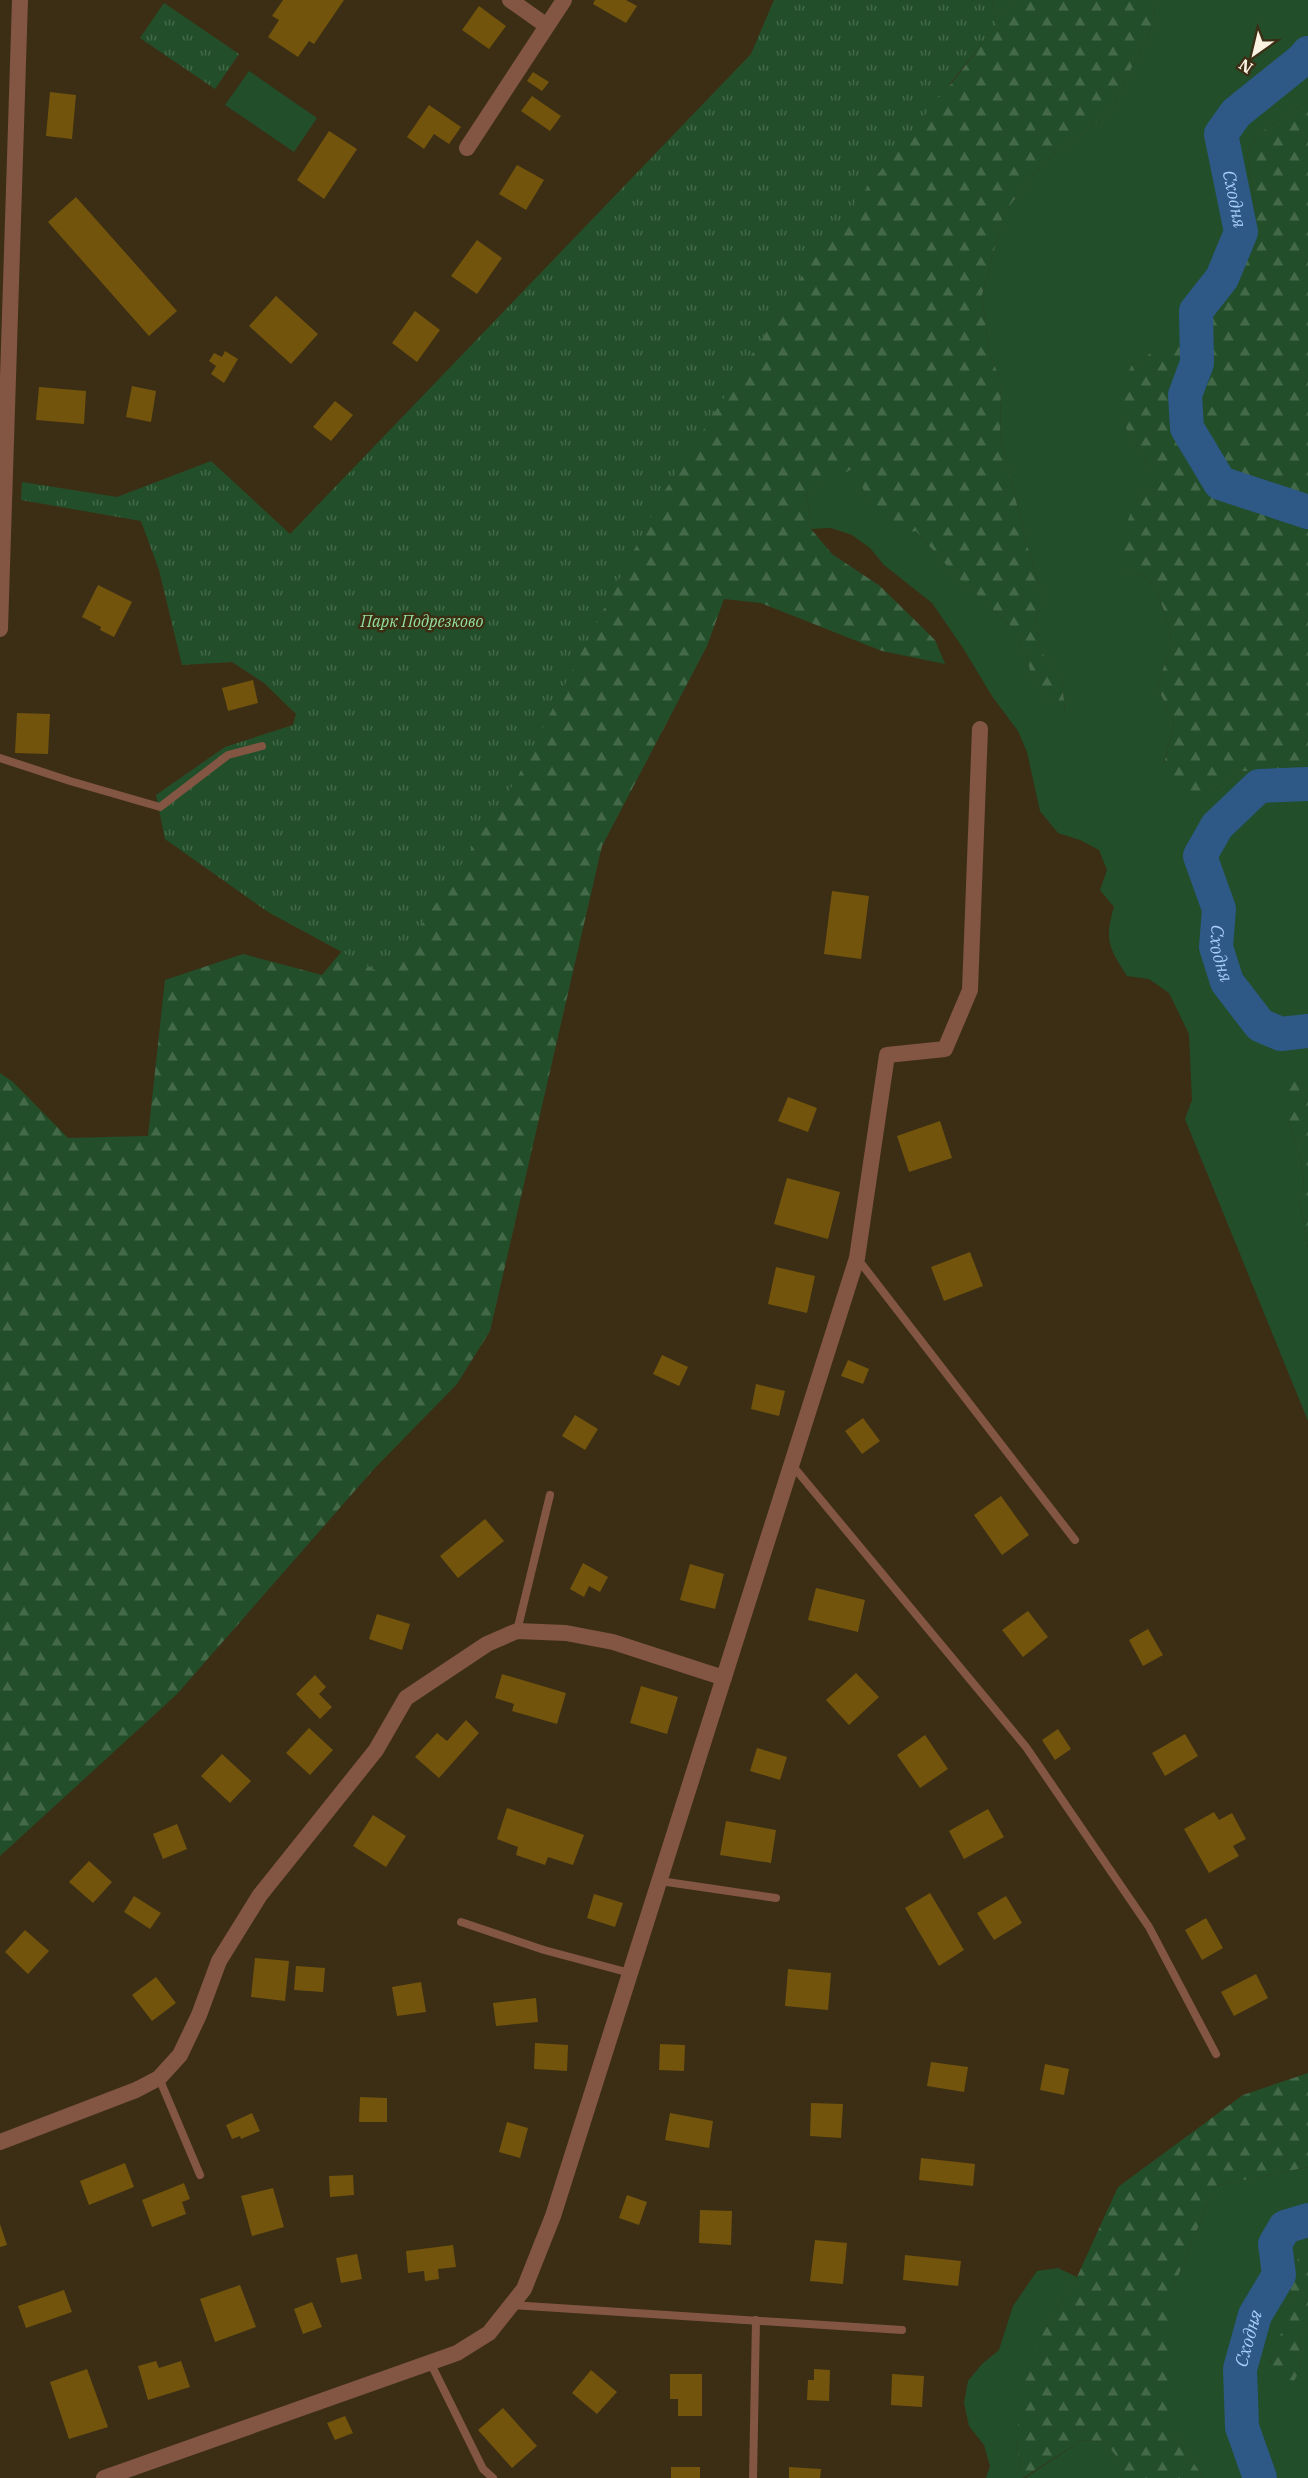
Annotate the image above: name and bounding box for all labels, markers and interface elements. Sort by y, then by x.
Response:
north arrow [1224,24,1284,84]
text: N [1235,55,1256,78]
water label: Сходня [1218,168,1252,230]
park label: Парк Подрезково [360,611,484,631]
water label: Сходня [1205,924,1238,985]
water label: Сходня [1229,2304,1267,2369]

